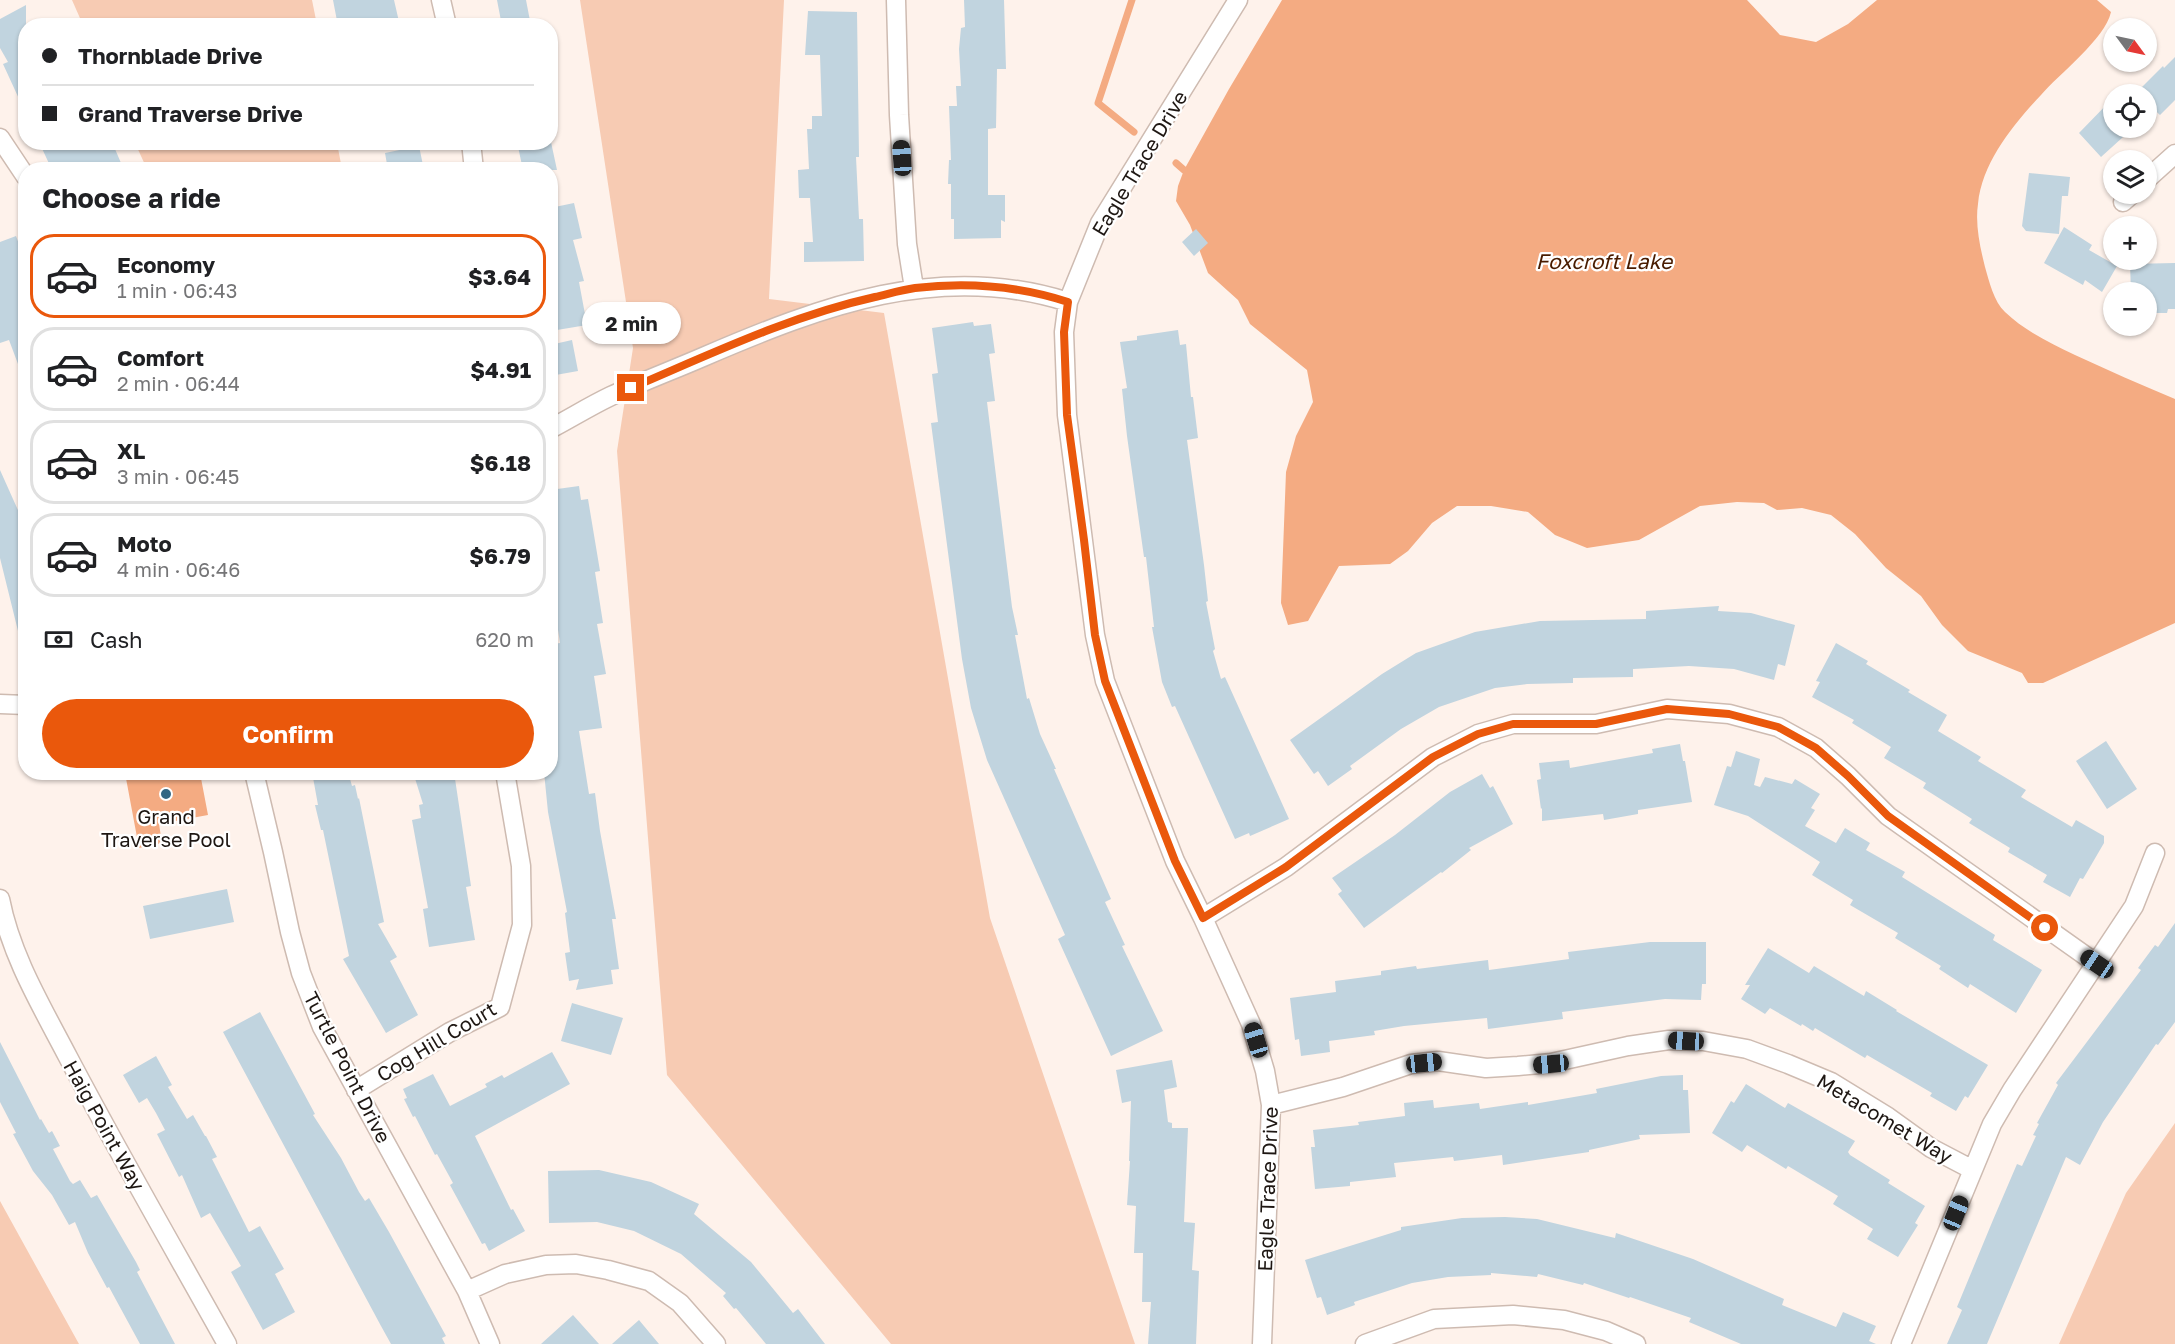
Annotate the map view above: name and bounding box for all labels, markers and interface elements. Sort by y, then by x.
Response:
north arrow [2103,18,2157,72]
map controls [2103,18,2157,336]
text: Thornblade Drive [78,42,262,69]
button: locate [2103,84,2157,138]
street label: Eagle Trace Drive [1086,86,1192,240]
text: Grand Traverse Drive [78,100,303,127]
car [892,139,912,177]
button: layers [2103,150,2157,204]
text: Choose a ride [42,182,221,214]
button: + [2103,216,2157,270]
water label: Foxcroft Lake [1536,248,1674,274]
icon: car [45,249,99,303]
text: Economy [117,251,215,278]
text: $3.64 [468,263,531,290]
text: 1 min · 06:43 [117,278,237,302]
button: − [2103,282,2157,336]
callout: 2 min [582,301,680,343]
text: 2 min [605,311,658,335]
icon: car [45,342,99,396]
text: Comfort [117,344,204,371]
text: $4.91 [470,356,531,383]
text: 2 min · 06:44 [117,371,240,395]
route end [617,374,644,401]
icon: car [45,435,99,489]
text: XL [117,437,145,464]
text: $6.18 [470,449,531,476]
text: 3 min · 06:45 [117,464,239,488]
icon: car [45,528,99,582]
text: Moto [117,530,172,557]
text: $6.79 [469,542,531,569]
text: 4 min · 06:46 [117,557,240,581]
icon: cash [42,623,75,656]
text: Cash [90,626,143,653]
text: 620 m [475,627,534,651]
button: Confirm [42,699,534,768]
marker: Grand Traverse Pool [159,787,173,801]
place label: Grand Traverse Pool [101,804,231,851]
route start [2031,914,2058,941]
car [2077,946,2117,982]
street label: Turtle Point Drive [299,987,397,1147]
street label: Cog Hill Court [372,996,500,1086]
car [1242,1020,1270,1060]
car [1668,1031,1704,1051]
car [1405,1052,1443,1074]
car [1532,1053,1570,1075]
street label: Haig Point Way [59,1056,151,1194]
street label: Metacomet Way [1813,1068,1957,1168]
street label: Eagle Trace Drive [1252,1106,1282,1272]
car [1941,1193,1971,1233]

